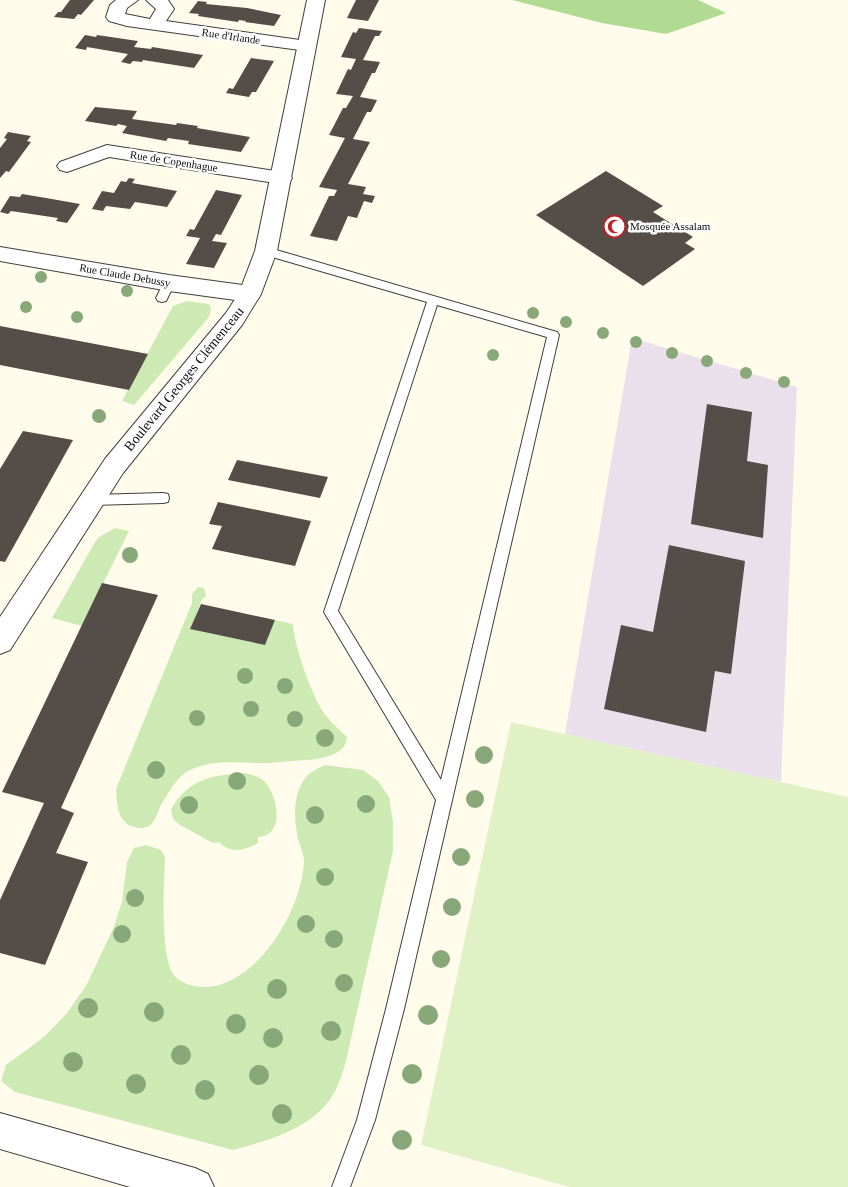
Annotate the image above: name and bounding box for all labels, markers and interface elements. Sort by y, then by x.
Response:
street label: Rue d'Irlande [201,26,261,46]
street label: Rue de Copenhague [129,148,219,174]
mosque icon: Mosquée Assalam [602,214,626,238]
place label: Mosquée Assalam [630,220,711,232]
street label: Rue Claude Debussy [79,261,172,289]
street label: Boulevard Georges Clémenceau [121,304,247,454]

